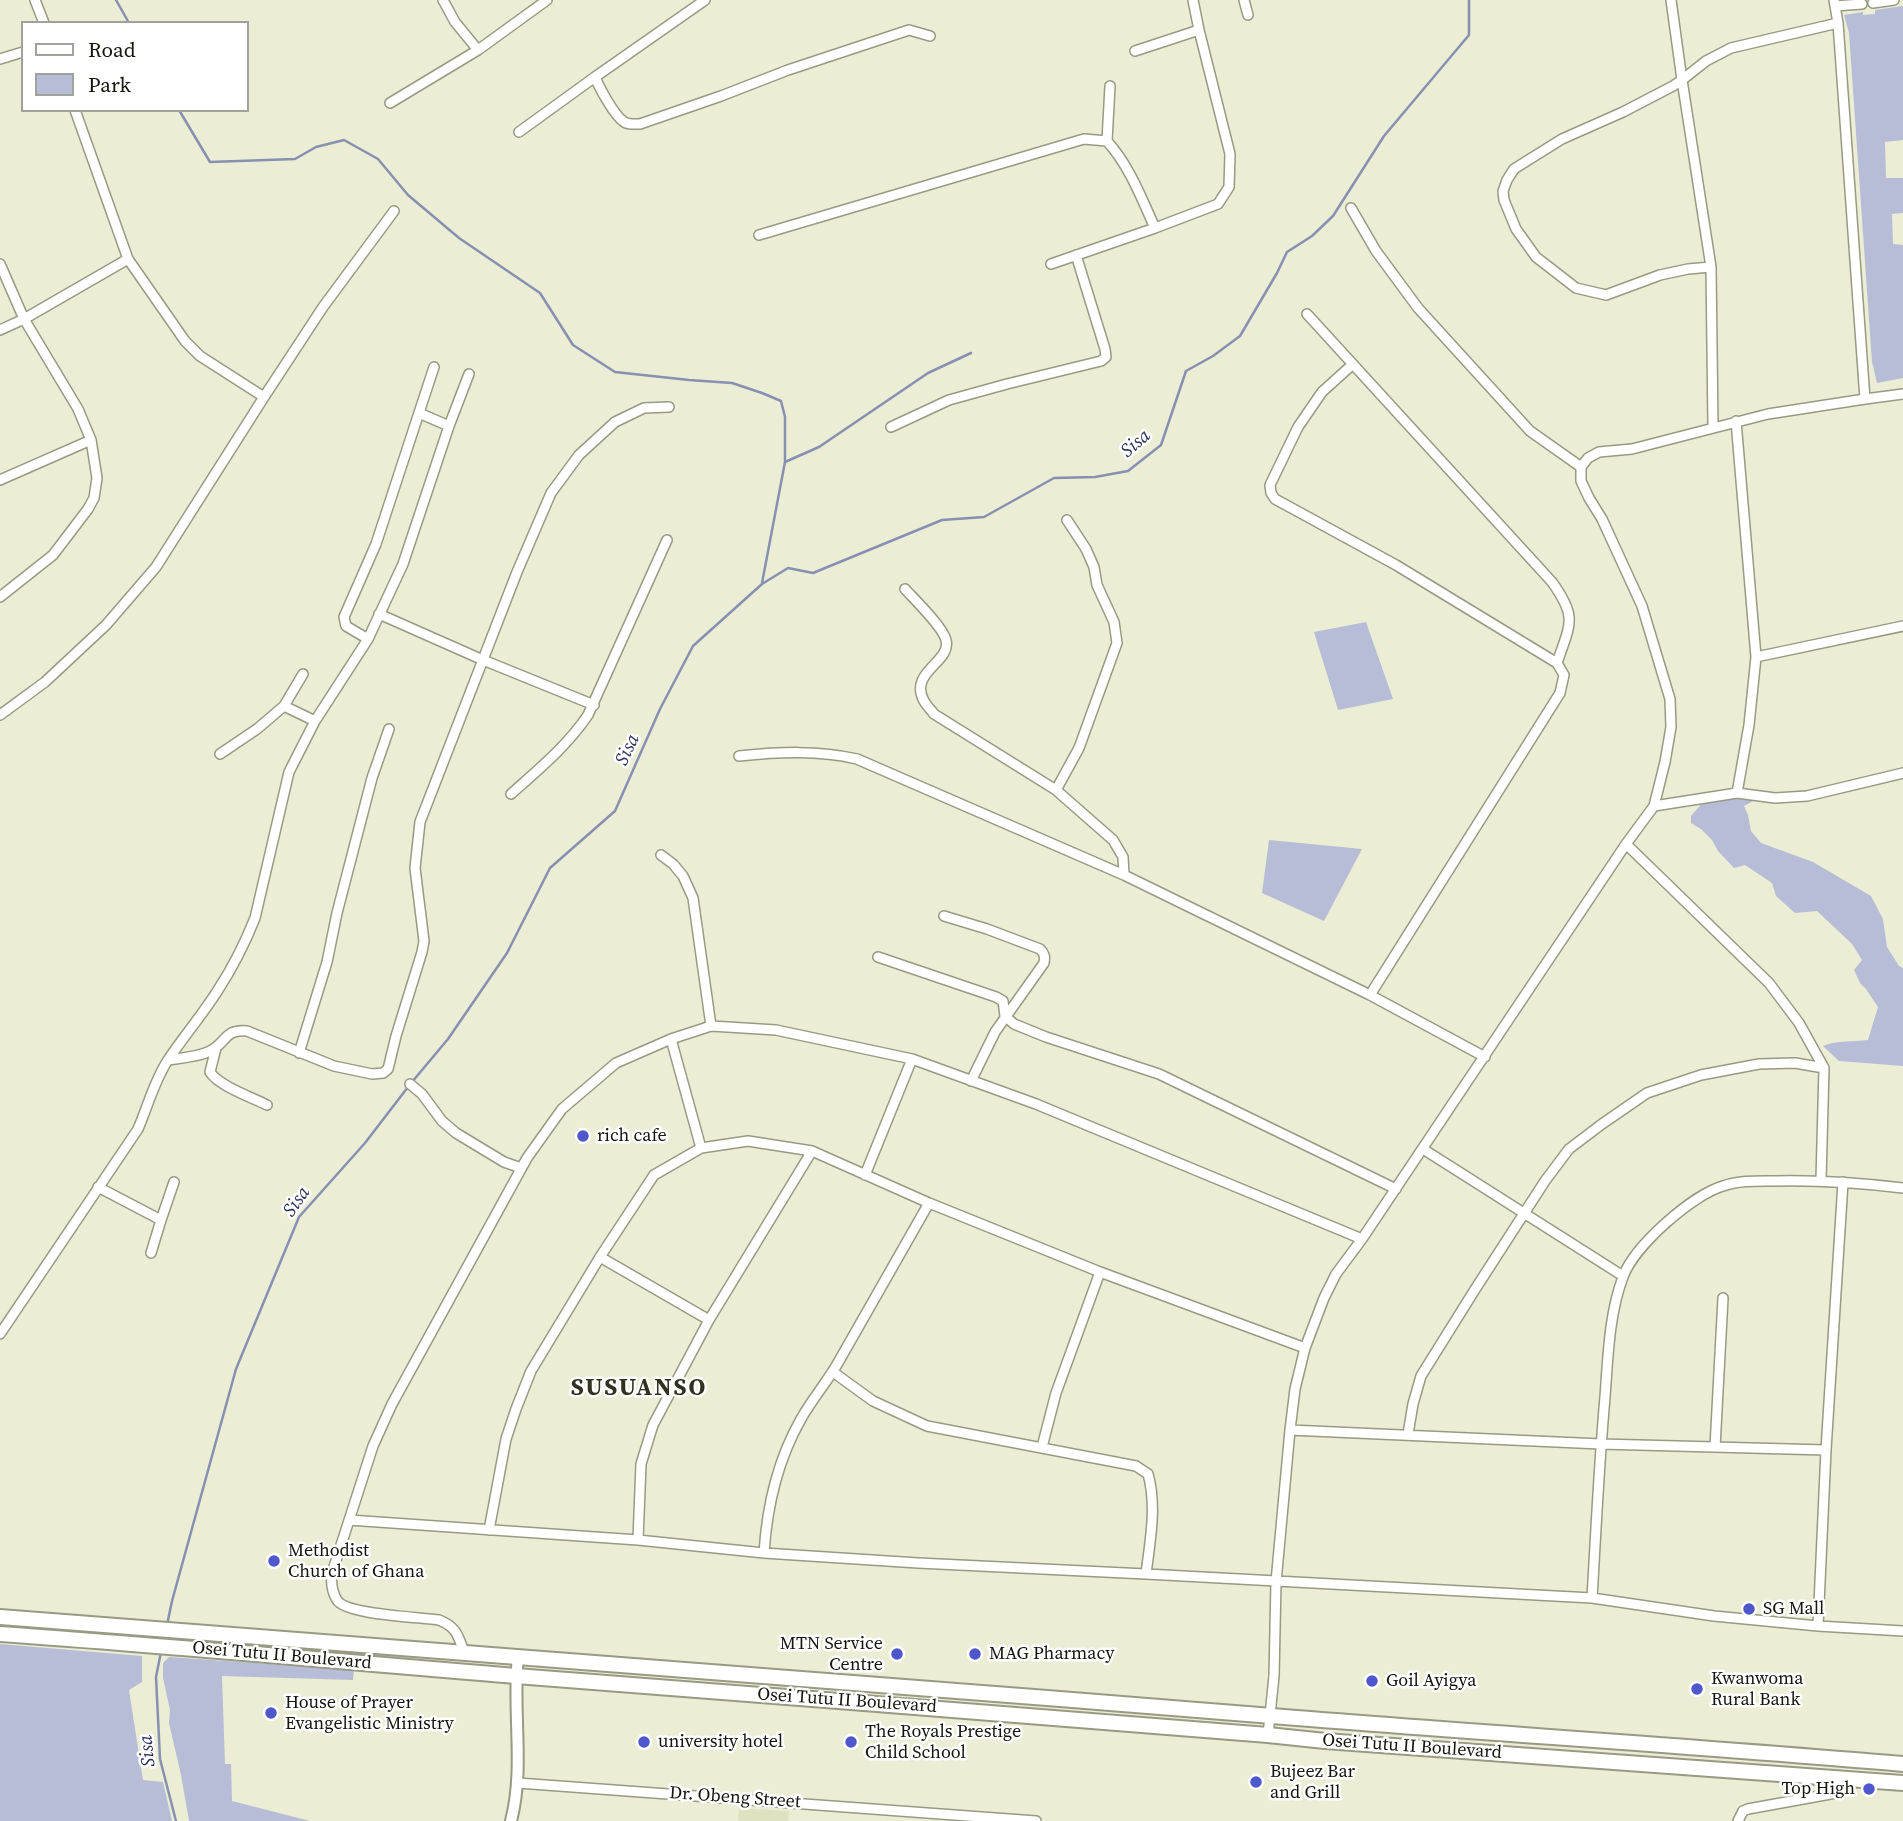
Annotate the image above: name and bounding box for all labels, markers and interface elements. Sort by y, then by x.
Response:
legend [21,21,248,112]
text: Road [88,35,136,64]
text: Park [88,70,131,99]
water label: Sisa [1117,425,1155,463]
water label: Sisa [611,731,645,769]
place label: rich cafe [597,1125,667,1147]
marker: rich cafe [575,1128,591,1144]
water label: Sisa [279,1182,315,1222]
district label: SUSUANSO [572,1375,706,1403]
place label: Methodist Church of Ghana [288,1540,424,1582]
marker: Methodist Church of Ghana [266,1553,282,1569]
place label: SG Mall [1763,1598,1824,1620]
marker: SG Mall [1741,1601,1757,1617]
place label: MTN Service Centre [780,1633,883,1676]
street label: Osei Tutu II Boulevard [192,1637,372,1675]
place label: MAG Pharmacy [989,1643,1114,1665]
marker: MTN Service Centre [889,1646,905,1662]
marker: MAG Pharmacy [967,1646,983,1662]
place label: Kwanwoma Rural Bank [1711,1668,1803,1710]
place label: Goil Ayigya [1386,1670,1476,1692]
marker: Goil Ayigya [1364,1673,1380,1689]
marker: Kwanwoma Rural Bank [1689,1681,1705,1697]
street label: Osei Tutu II Boulevard [757,1684,937,1718]
place label: House of Prayer Evangelistic Ministry [285,1692,454,1734]
marker: House of Prayer Evangelistic Ministry [263,1705,279,1721]
place label: The Royals Prestige Child School [865,1721,1021,1764]
street label: Osei Tutu II Boulevard [1322,1730,1502,1764]
place label: university hotel [658,1731,783,1753]
water label: Sisa [135,1734,161,1768]
marker: university hotel [636,1734,652,1750]
marker: The Royals Prestige Child School [843,1734,859,1750]
place label: Bujeez Bar and Grill [1270,1761,1355,1803]
marker: Bujeez Bar and Grill [1248,1774,1264,1790]
place label: Top High [1781,1778,1855,1800]
marker: Top High [1861,1781,1877,1797]
street label: Dr. Obeng Street [669,1783,801,1813]

